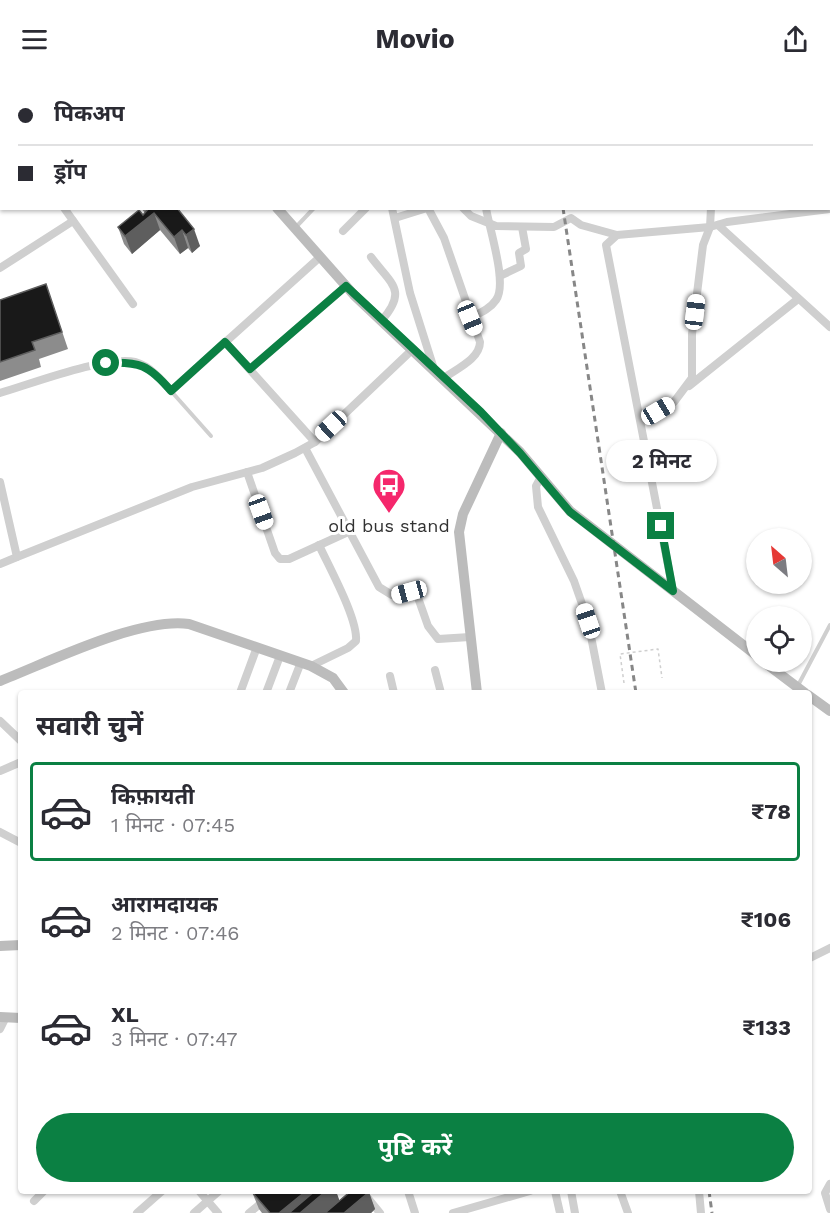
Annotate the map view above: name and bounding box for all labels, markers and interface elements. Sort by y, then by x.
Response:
icon: menu [18,23,51,56]
text: Movio [375,23,455,55]
icon: share [779,23,812,56]
text: पिकअप [54,101,125,126]
text: ड्रॉप [54,159,87,184]
car [684,293,706,331]
car [455,298,485,338]
route start [92,349,119,376]
car [638,394,678,428]
car [312,407,350,445]
callout: 2 मिनट [606,439,716,481]
text: 2 मिनट [632,449,691,473]
bus stop icon: old bus stand [371,467,407,514]
car [246,492,276,532]
route end [647,512,674,539]
place label: old bus stand [328,515,450,536]
north arrow [746,528,812,594]
map controls [746,528,812,672]
car [389,579,429,605]
car [574,601,602,641]
button: locate [746,606,812,672]
text: सवारी चुनें [36,710,143,742]
text: किफ़ायती [111,784,195,809]
icon: car [39,785,93,839]
text: ₹78 [751,799,791,824]
text: 1 मिनट · 07:45 [111,813,235,837]
text: आरामदायक [111,892,218,917]
icon: car [39,893,93,947]
text: ₹106 [741,907,791,932]
text: 2 मिनट · 07:46 [111,921,240,945]
icon: car [39,1001,93,1055]
text: XL [111,1002,139,1027]
text: ₹133 [742,1015,791,1040]
text: 3 मिनट · 07:47 [111,1027,238,1051]
button: पुष्टि करें [36,1113,794,1182]

